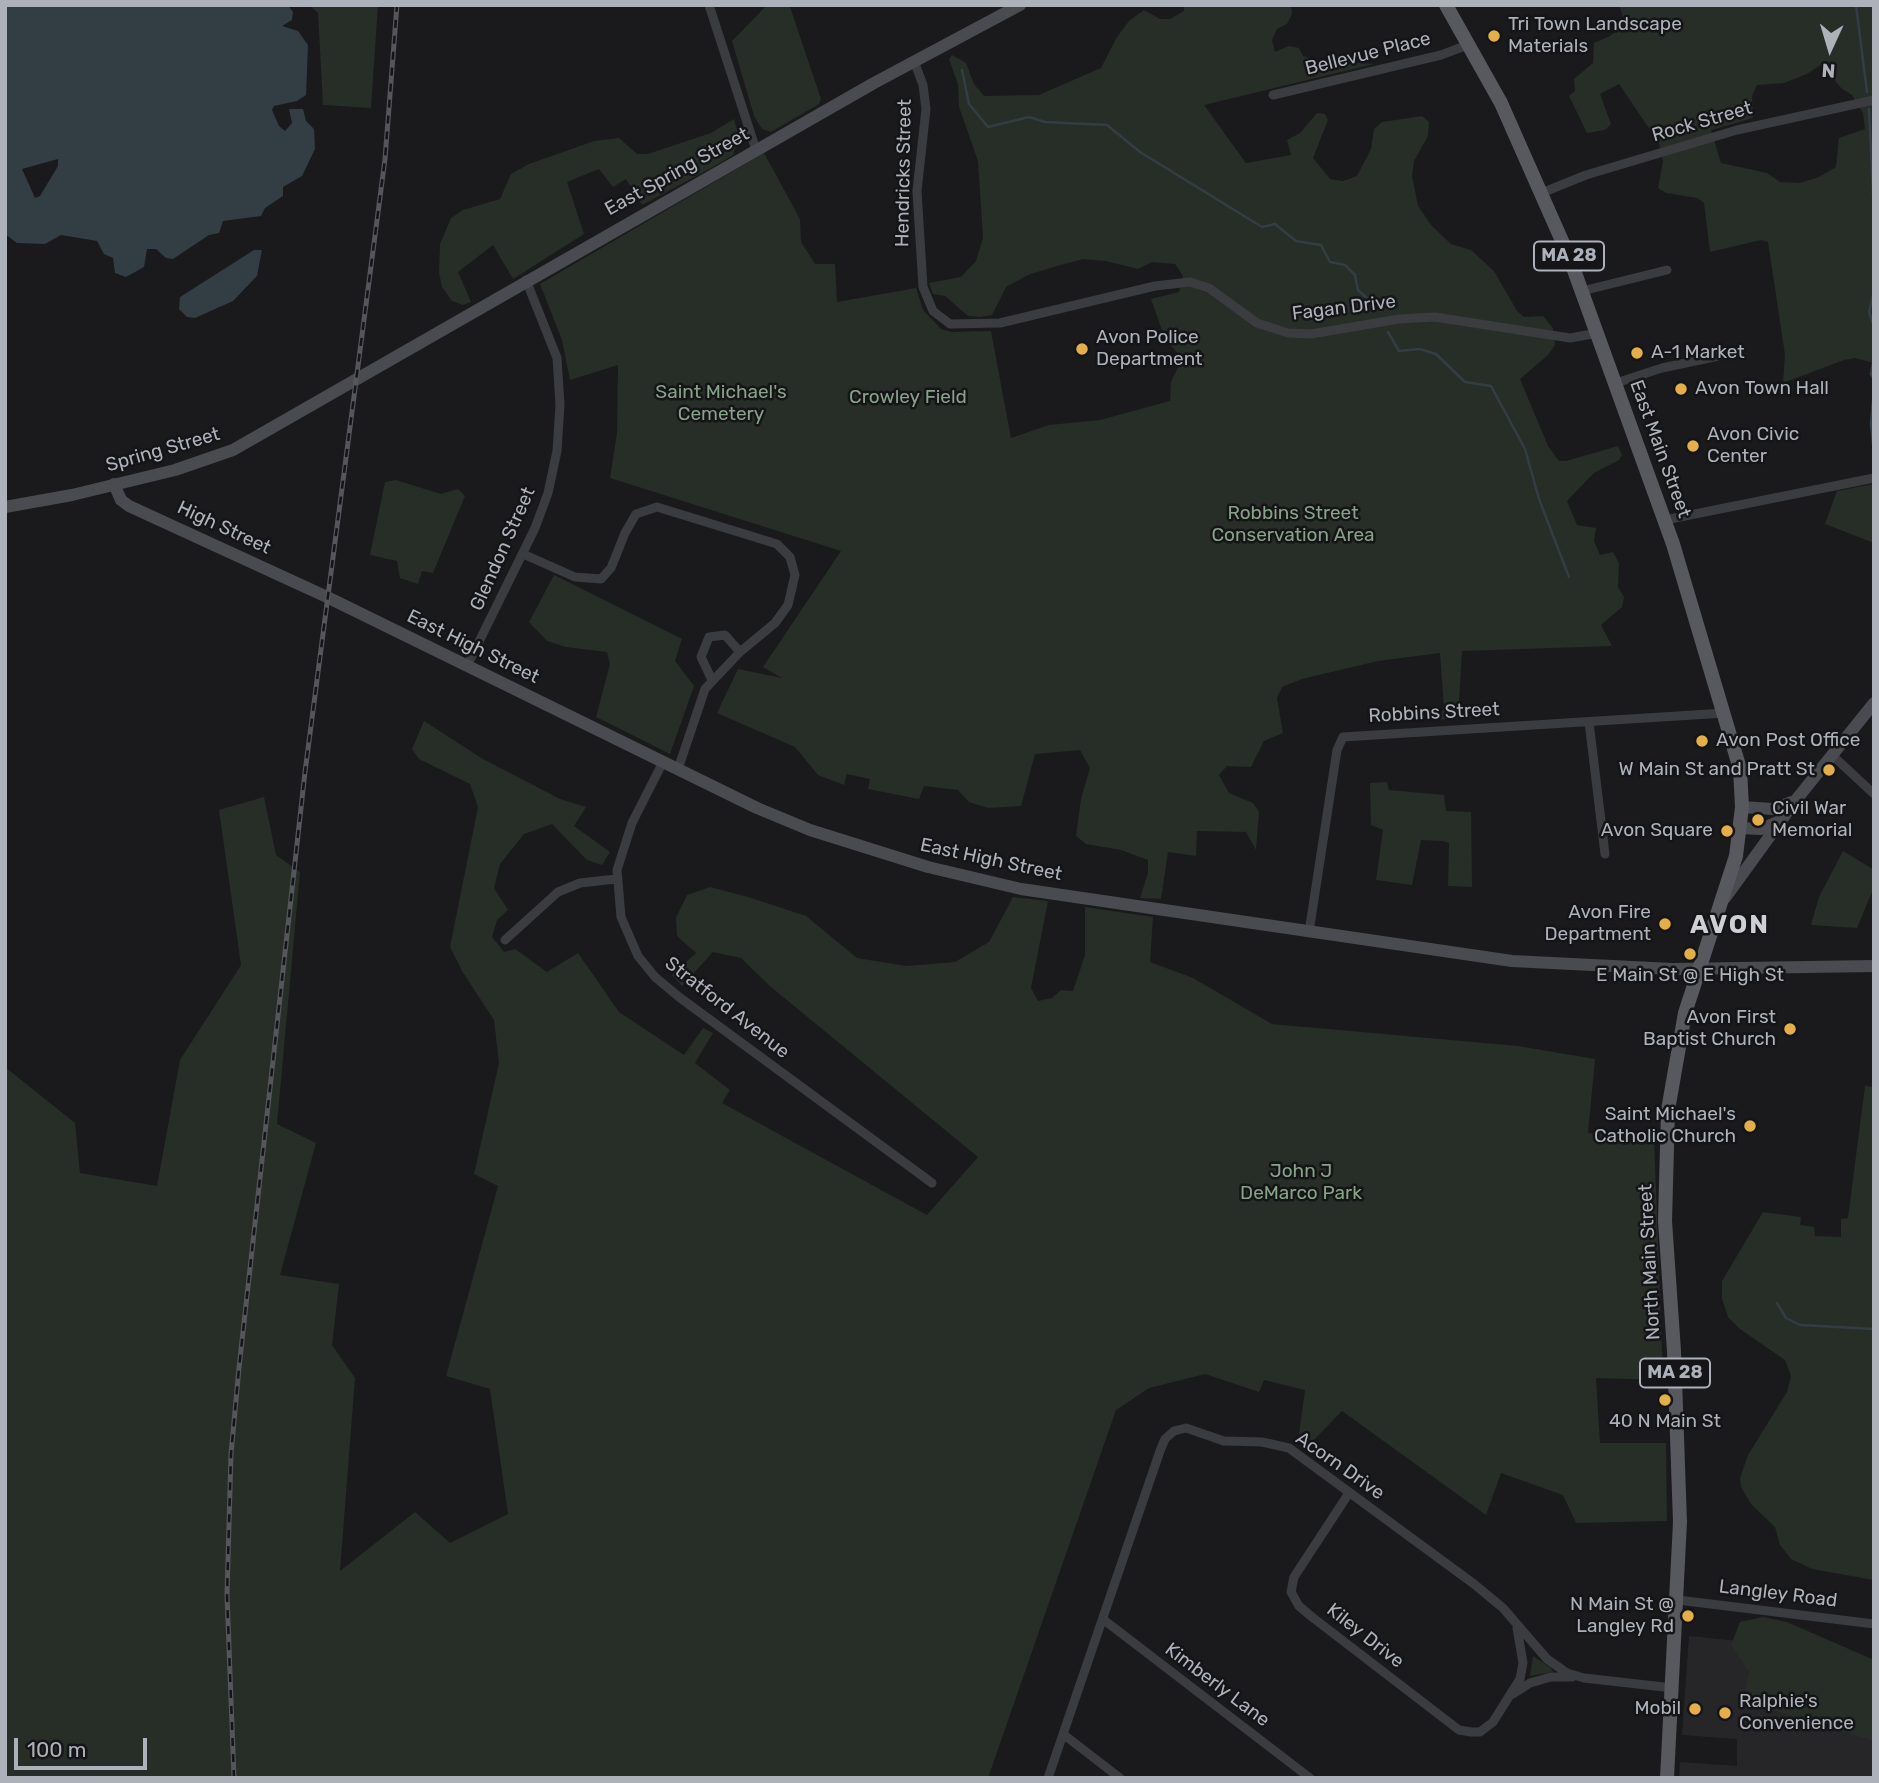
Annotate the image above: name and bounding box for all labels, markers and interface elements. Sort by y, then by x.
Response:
place label: Tri Town Landscape Materials [1508,14,1682,58]
north arrow [1795,14,1865,84]
street label: Bellevue Place [1303,27,1433,81]
marker: Tri Town Landscape Materials [1486,28,1502,44]
text: N [1821,58,1836,82]
street label: Rock Street [1649,97,1755,147]
street label: Hendricks Street [891,99,917,247]
street label: East Spring Street [601,123,753,221]
road number: MA 28 [1534,242,1604,270]
street label: Fagan Drive [1291,290,1397,326]
place label: Avon Police Department [1096,327,1203,371]
marker: Avon Police Department [1074,341,1090,357]
place label: A-1 Market [1651,342,1745,364]
marker: A-1 Market [1629,345,1645,361]
street label: East Main Street [1624,377,1696,521]
place label: Avon Town Hall [1695,378,1829,400]
marker: Avon Town Hall [1673,381,1689,397]
park label: Saint Michael's Cemetery [655,382,787,426]
park label: Crowley Field [849,387,967,409]
street label: Spring Street [103,423,223,477]
place label: Avon Civic Center [1707,424,1799,468]
marker: Avon Civic Center [1685,438,1701,454]
street label: Glendon Street [466,484,540,614]
street label: High Street [174,496,274,560]
park label: Robbins Street Conservation Area [1211,503,1375,547]
street label: East High Street [403,605,543,689]
street label: Robbins Street [1368,698,1500,728]
place label: Avon Post Office [1716,730,1860,752]
marker: Avon Post Office [1694,733,1710,749]
place label: W Main St and Pratt St [1619,759,1815,781]
marker: W Main St and Pratt St [1821,762,1837,778]
place label: Civil War Memorial [1772,798,1852,842]
marker: Civil War Memorial [1750,812,1766,828]
place label: Avon Square [1601,820,1713,842]
marker: Avon Square [1719,823,1735,839]
street label: East High Street [918,834,1064,886]
place label: Avon Fire Department [1544,902,1651,946]
district label: AVON [1691,909,1769,941]
marker: Avon Fire Department [1657,916,1673,932]
marker: E Main St @ E High St [1682,946,1698,962]
street label: Stratford Avenue [660,952,794,1064]
place label: E Main St @ E High St [1596,965,1784,987]
place label: Avon First Baptist Church [1643,1007,1776,1051]
marker: Avon First Baptist Church [1782,1021,1798,1037]
place label: Saint Michael's Catholic Church [1594,1104,1736,1148]
marker: Saint Michael's Catholic Church [1742,1118,1758,1134]
park label: John J DeMarco Park [1240,1161,1362,1205]
street label: North Main Street [1635,1183,1665,1341]
road number: MA 28 [1640,1358,1710,1388]
marker: 40 N Main St [1657,1392,1673,1408]
place label: 40 N Main St [1609,1411,1721,1433]
street label: Acorn Drive [1291,1427,1389,1505]
street label: Langley Road [1718,1575,1838,1613]
place label: N Main St @ Langley Rd [1570,1594,1674,1638]
street label: Kiley Drive [1322,1599,1408,1673]
marker: N Main St @ Langley Rd [1680,1608,1696,1624]
street label: Kimberly Lane [1160,1638,1274,1732]
place label: Ralphie's Convenience [1739,1691,1854,1735]
place label: Mobil [1634,1698,1681,1720]
marker: Mobil [1687,1701,1703,1717]
marker: Ralphie's Convenience [1717,1705,1733,1721]
scale bar [18,1724,150,1768]
text: 100 m [27,1737,86,1762]

